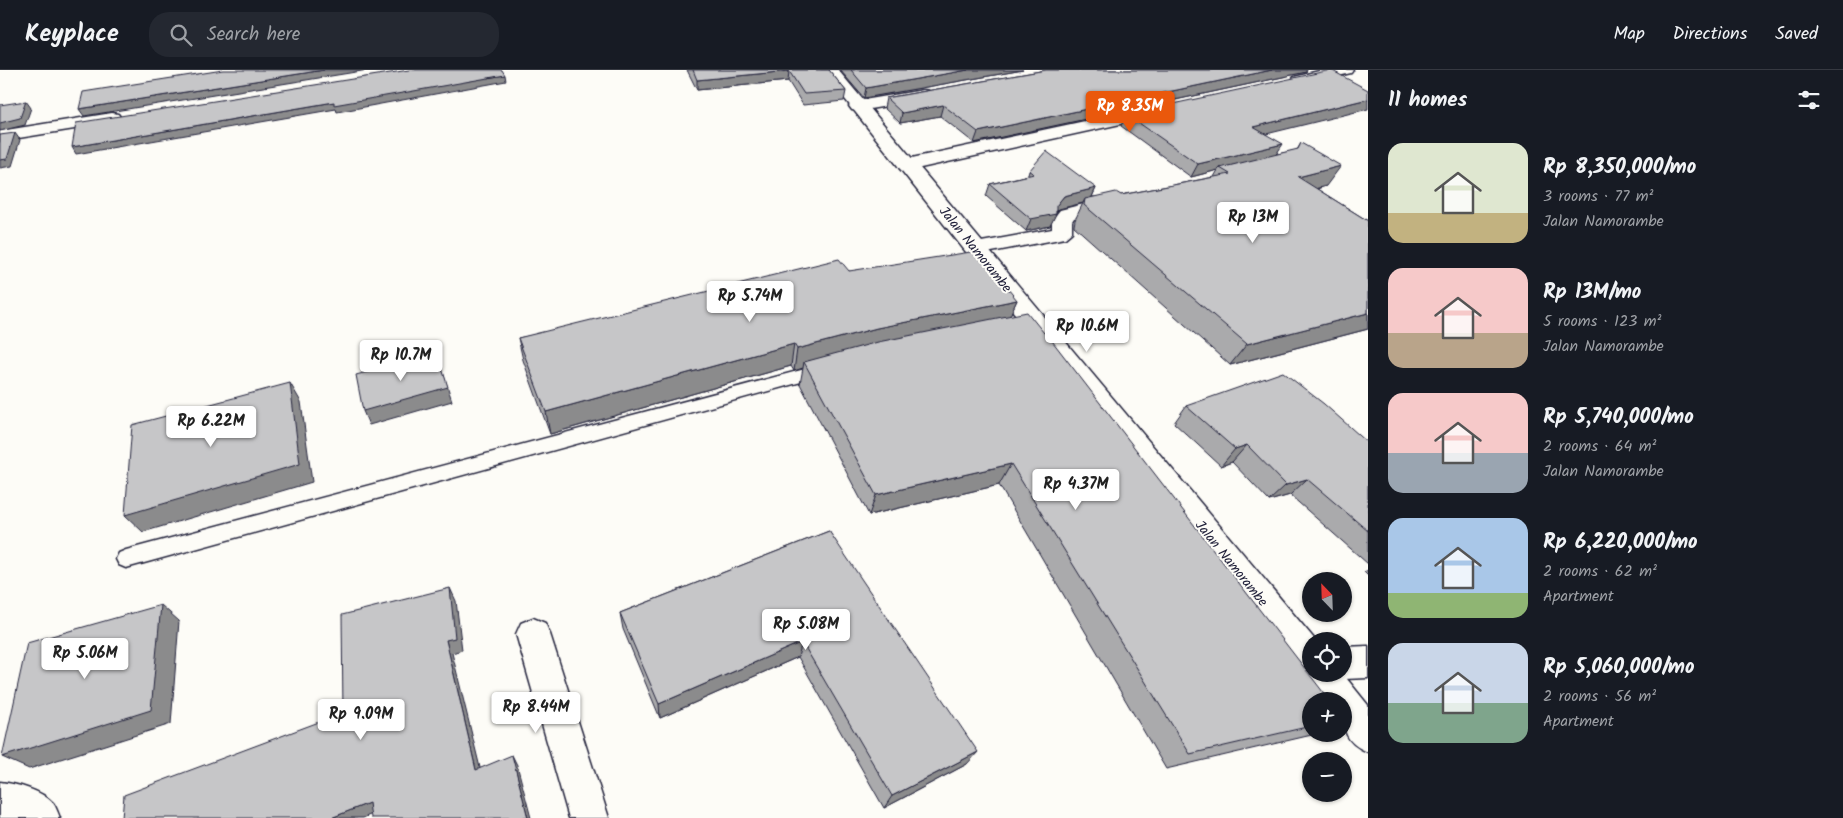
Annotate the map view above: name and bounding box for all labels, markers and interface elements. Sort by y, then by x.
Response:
search box [149,12,499,57]
text: Keyplace [25,15,119,54]
text: Search here [207,20,300,50]
text: Map [1613,20,1645,49]
text: Directions [1673,20,1747,49]
text: Saved [1775,20,1818,49]
icon: search [167,21,195,49]
text: 11 homes [1388,84,1467,117]
icon: filters [1795,86,1823,114]
pin: Rp 8.35M [1078,90,1182,133]
text: Rp 8.35M [1097,94,1163,119]
text: Rp 8,350,000/mo [1543,151,1696,184]
icon: home [1428,163,1488,223]
text: 3 rooms · 77 m² [1543,184,1653,209]
street label: Jalan Namorambe [933,202,1017,298]
pin: Rp 13M [1212,202,1294,244]
text: Rp 13M [1228,205,1278,230]
text: Jalan Namorambe [1543,209,1664,234]
text: Rp 13M/mo [1543,276,1641,309]
pin: Rp 5.74M [698,280,802,323]
text: Rp 5.74M [718,284,782,309]
icon: home [1428,288,1488,348]
text: 5 rooms · 123 m² [1543,309,1662,334]
pin: Rp 10.6M [1035,310,1139,353]
text: Rp 10.6M [1056,314,1118,339]
text: Jalan Namorambe [1543,334,1664,359]
pin: Rp 10.7M [349,340,453,382]
text: Rp 10.7M [371,343,431,368]
text: Rp 5,740,000/mo [1543,401,1694,434]
pin: Rp 6.22M [159,406,263,448]
text: Rp 6.22M [177,409,245,434]
icon: home [1428,413,1488,473]
text: 2 rooms · 64 m² [1543,434,1656,459]
text: Jalan Namorambe [1543,459,1664,484]
pin: Rp 4.37M [1024,468,1128,511]
text: Rp 4.37M [1043,472,1109,497]
street label: Jalan Namorambe [1189,516,1273,612]
text: Rp 6,220,000/mo [1543,526,1698,559]
icon: home [1428,538,1488,598]
text: 2 rooms · 62 m² [1543,559,1657,584]
north arrow [1302,572,1352,622]
map controls [1302,572,1352,802]
text: Apartment [1543,584,1614,609]
pin: Rp 5.08M [754,608,858,651]
text: Rp 5.08M [773,612,839,637]
button: locate [1302,632,1352,682]
pin: Rp 5.06M [33,638,137,680]
text: Rp 5.06M [52,641,118,666]
text: Rp 5,060,000/mo [1543,651,1695,684]
icon: home [1428,663,1488,723]
text: 2 rooms · 56 m² [1543,684,1656,709]
pin: Rp 8.44M [484,692,588,734]
button: + [1302,692,1352,742]
text: Rp 8.44M [502,695,570,720]
pin: Rp 9.09M [309,698,413,741]
text: Rp 9.09M [329,702,393,727]
text: Apartment [1543,709,1614,734]
button: − [1302,752,1352,802]

